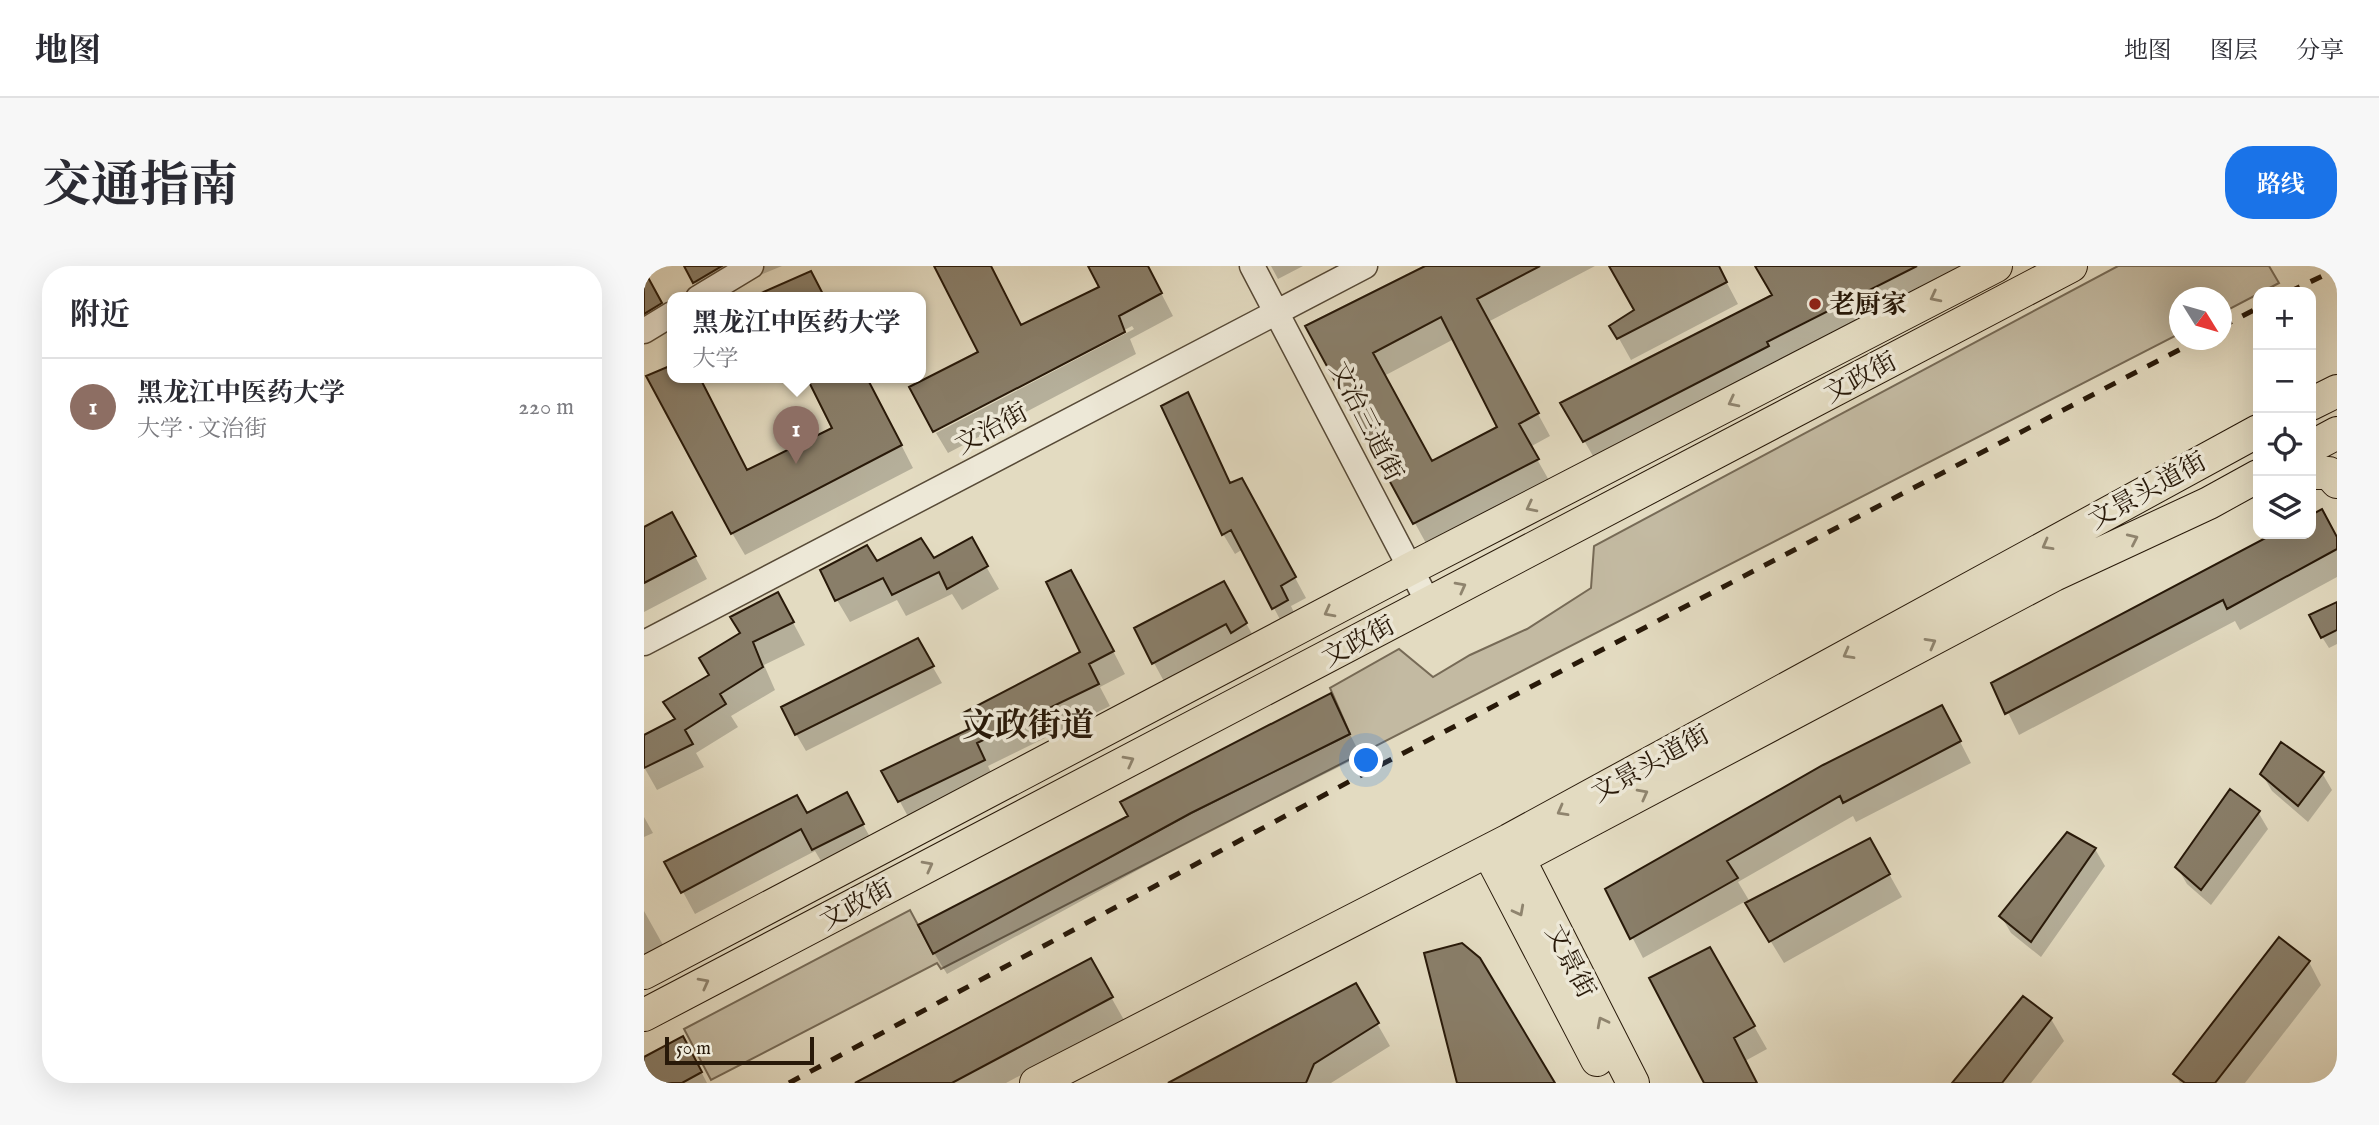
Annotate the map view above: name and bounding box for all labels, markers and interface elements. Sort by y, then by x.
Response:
text: 地图 [35,31,101,73]
text: 地图 [2124,36,2172,67]
text: 图层 [2210,36,2258,67]
text: 分享 [2296,36,2344,67]
button: 路线 [2225,146,2337,219]
text: 交通指南 [42,157,238,219]
north arrow [2169,287,2232,350]
map controls [2253,287,2316,539]
button: + [2253,287,2316,350]
place label: 老厨家 [1829,289,1907,322]
one-way arrow [1930,289,1942,303]
popup [667,292,926,383]
marker: 老厨家 [1807,296,1823,312]
text: 附近 [70,297,130,335]
text: 黑龙江中医药大学 [692,307,901,340]
text: 大学 [692,345,738,374]
street label: 文政街 [1819,345,1903,411]
button: − [2253,350,2316,413]
street label: 文治三道街 [1321,356,1410,487]
text: 黑龙江中医药大学 [137,377,345,410]
text: 1 [89,393,97,422]
text: 220 m [518,393,574,422]
one-way arrow [1728,394,1740,407]
street label: 文治街 [950,396,1034,462]
pin: 1 [773,406,819,464]
button: locate [2253,413,2316,476]
text: 大学 · 文治街 [137,415,267,444]
street label: 文景头道街 [2083,445,2213,537]
button: layers [2253,476,2316,539]
one-way arrow [1526,498,1538,512]
one-way arrow [2126,533,2138,547]
one-way arrow [2042,537,2055,550]
one-way arrow [1454,581,1466,595]
one-way arrow [1324,604,1337,617]
street label: 文政街 [1317,609,1401,675]
one-way arrow [1924,637,1936,651]
one-way arrow [1842,646,1855,659]
district label: 文政街道 [962,706,1094,748]
street label: 文景头道街 [1586,718,1716,810]
your location [1349,743,1383,777]
one-way arrow [1122,755,1134,769]
one-way arrow [1636,789,1648,802]
one-way arrow [1557,802,1569,816]
one-way arrow [921,861,933,874]
street label: 文政街 [815,872,899,938]
one-way arrow [1510,904,1524,916]
street label: 文景街 [1537,919,1602,1004]
one-way arrow [697,978,710,991]
one-way arrow [1596,1017,1610,1029]
scale bar [665,1034,814,1066]
text: 50 m [676,1037,711,1061]

